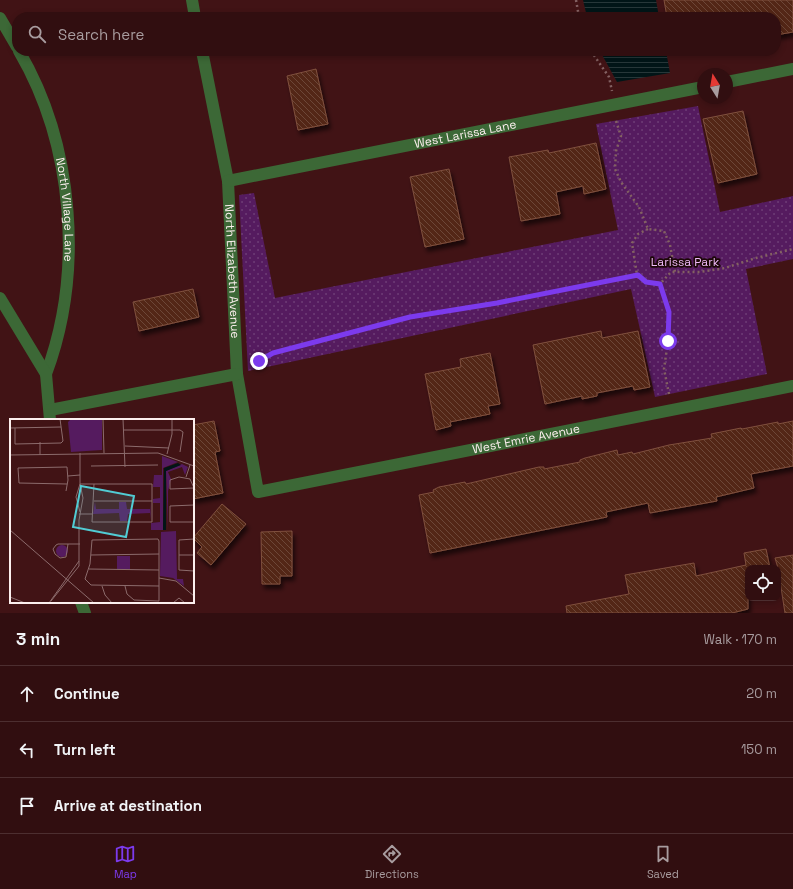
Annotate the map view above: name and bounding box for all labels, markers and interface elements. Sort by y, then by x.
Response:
search box [12,12,781,56]
icon: search [26,23,48,45]
text: Search here [58,25,144,44]
north arrow [697,68,733,104]
street label: West Larissa Lane [413,116,518,152]
street label: North Village Lane [52,156,77,262]
street label: North Elizabeth Avenue [221,204,243,339]
park label: Larissa Park [651,254,720,270]
route start [659,332,677,350]
route end [250,352,268,370]
inset map [10,419,194,603]
street label: West Emrie Avenue [471,420,581,457]
map controls [745,565,781,601]
button: locate [745,565,781,601]
text: 3 min [16,628,60,650]
text: Walk · 170 m [703,631,777,648]
icon: ahead [16,683,38,705]
text: Continue [54,684,120,703]
text: 20 m [746,685,777,702]
icon: left [16,739,38,761]
text: Turn left [54,740,116,759]
text: 150 m [741,741,777,758]
icon: arrive [16,795,38,817]
text: Arrive at destination [54,796,202,815]
tab: Map [114,843,137,881]
tab: Directions [365,843,419,881]
tab: Saved [647,843,679,881]

